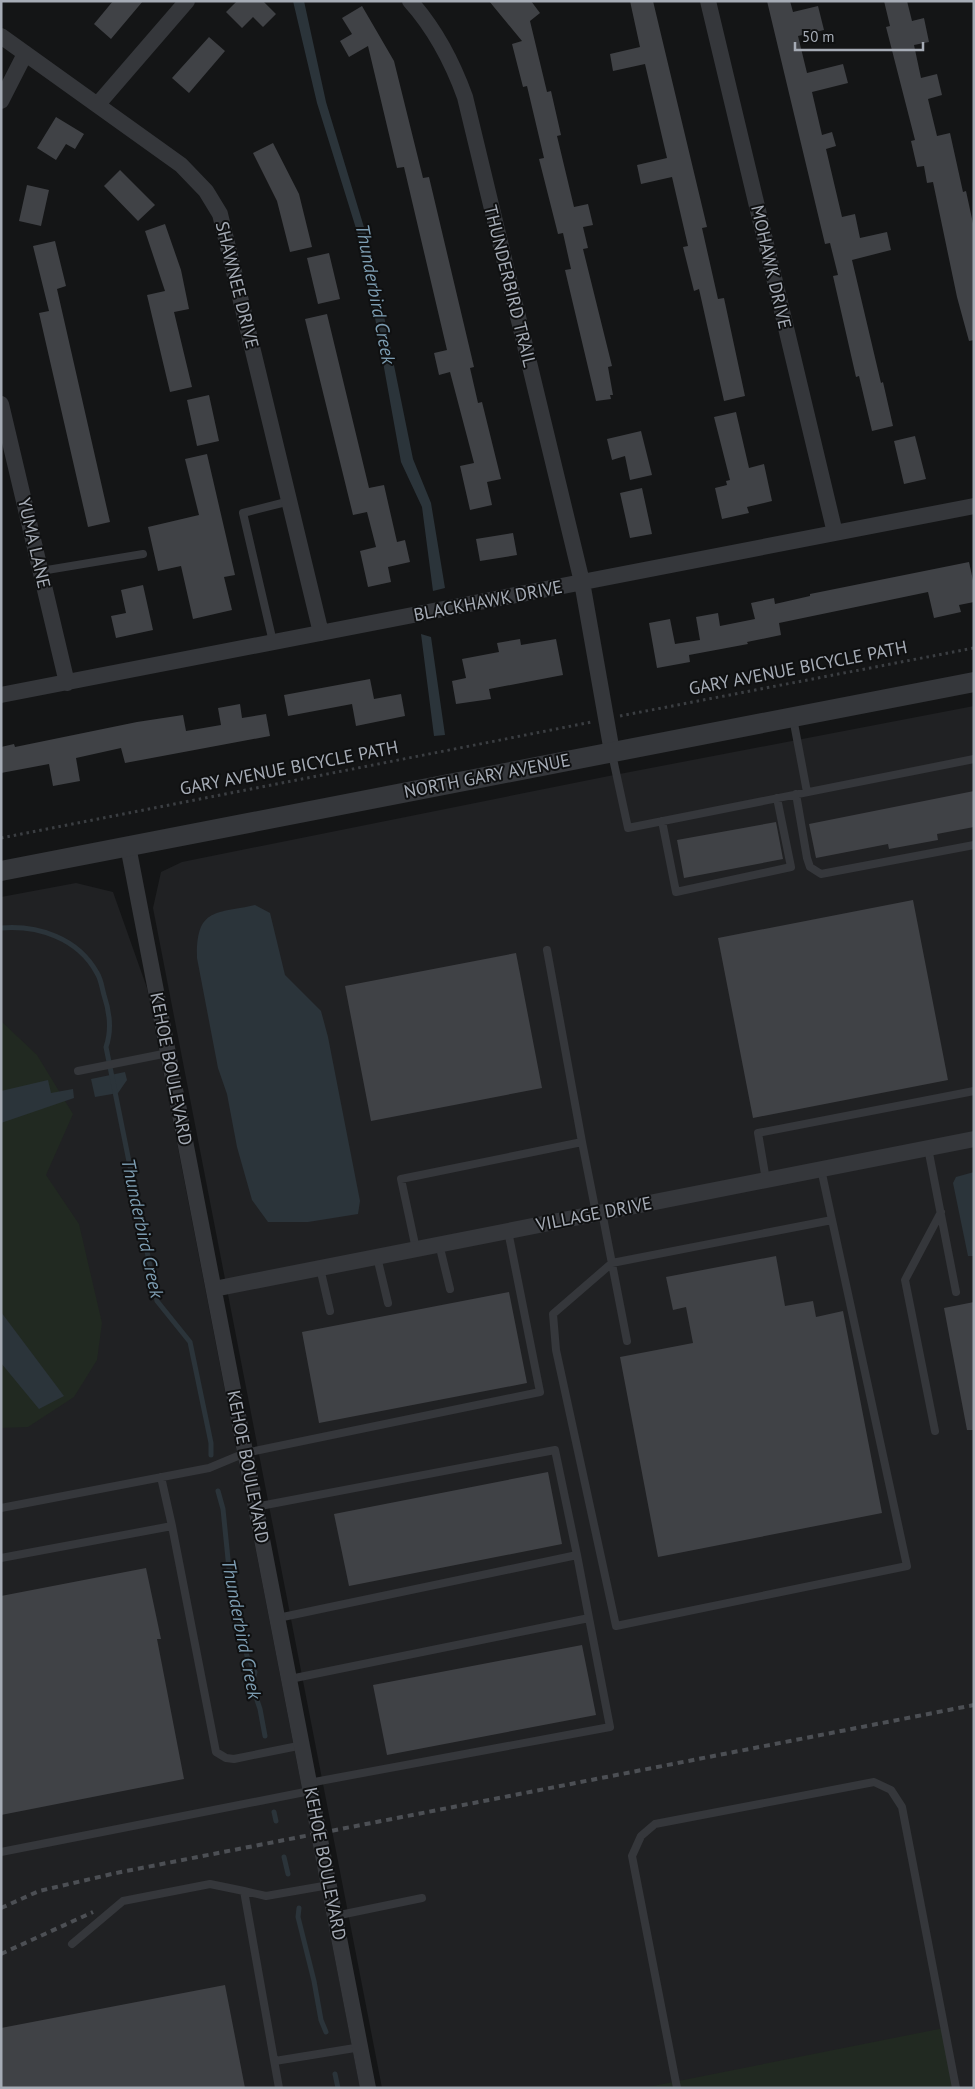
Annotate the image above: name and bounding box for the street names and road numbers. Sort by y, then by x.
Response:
street label: THUNDERBIRD TRAIL [479,203,542,369]
street label: MOHAWK DRIVE [746,203,797,331]
street label: SHAWNEE DRIVE [211,219,264,351]
street label: YUMA LANE [13,495,56,590]
street label: BLACKHAWK DRIVE [412,575,564,626]
street label: GARY AVENUE BICYCLE PATH [687,635,909,700]
street label: GARY AVENUE BICYCLE PATH [178,735,400,800]
street label: NORTH GARY AVENUE [402,748,572,803]
street label: KEHOE BOULEVARD [145,990,198,1147]
street label: VILLAGE DRIVE [533,1191,654,1236]
street label: KEHOE BOULEVARD [222,1388,275,1545]
street label: KEHOE BOULEVARD [299,1785,352,1942]

